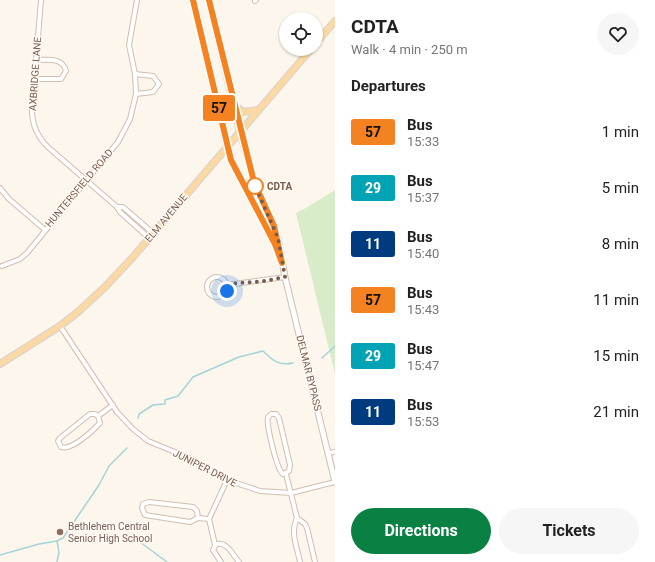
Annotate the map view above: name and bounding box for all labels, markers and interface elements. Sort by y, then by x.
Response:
map controls [279,12,323,56]
button: locate [279,12,323,56]
button: heart [597,13,639,55]
text: CDTA [351,15,399,38]
street label: AXBRIDGE LANE [27,36,43,111]
text: Walk · 4 min · 250 m [351,42,468,57]
text: Departures [351,77,426,95]
line badge: 57 [201,95,237,121]
text: 57 [211,100,227,116]
text: Bus [407,116,433,134]
text: 1 min [602,123,639,141]
text: 57 [365,124,381,140]
text: 15:33 [407,134,439,149]
street label: HUNTERSFIELD ROAD [43,147,115,229]
text: Bus [407,172,433,190]
marker: CDTA [246,177,264,195]
text: 5 min [602,179,639,197]
text: 29 [365,180,381,196]
place label: CDTA [267,181,292,192]
text: 15:37 [407,190,439,205]
street label: ELM AVENUE [143,191,190,244]
text: Bus [407,228,433,246]
text: 8 min [602,235,639,253]
text: 11 [365,236,381,252]
text: 15:40 [407,246,439,261]
your location [217,281,237,301]
text: Bus [407,284,433,302]
text: 11 min [593,291,639,309]
text: 57 [365,292,381,308]
text: 15:43 [407,302,439,317]
street label: DELMAR BYPASS [294,334,324,412]
text: Bus [407,340,433,358]
text: 15 min [593,347,639,365]
text: 29 [365,348,381,364]
text: 15:47 [407,358,439,373]
text: Bus [407,396,433,414]
text: 21 min [593,403,639,421]
text: 11 [365,404,381,420]
text: 15:53 [407,414,439,429]
street label: JUNIPER DRIVE [171,447,239,489]
button: Directions [351,508,491,554]
button: Tickets [499,508,639,554]
place label: Bethlehem Central Senior High School [68,521,152,544]
marker: Bethlehem Central Senior High School [55,527,65,537]

